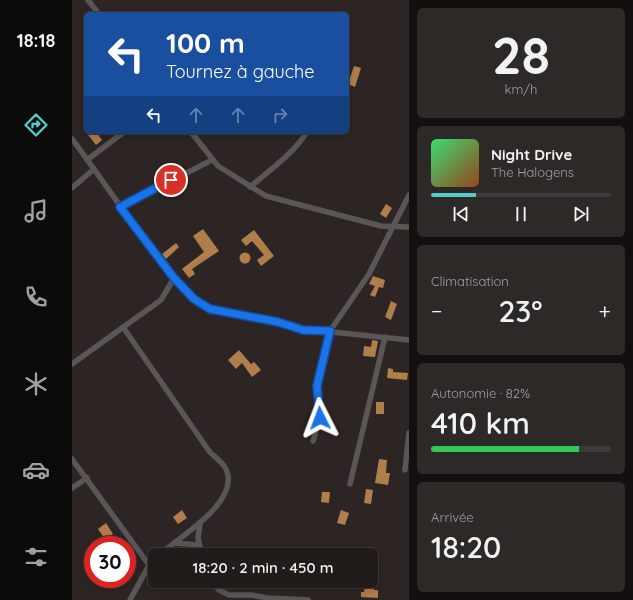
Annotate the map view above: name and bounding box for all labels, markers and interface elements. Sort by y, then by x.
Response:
text: 28 [492,22,550,87]
text: 100 m [166,25,245,60]
icon: left [100,28,152,80]
text: 18:18 [17,29,55,52]
text: Tournez à gauche [166,60,315,83]
text: km/h [505,81,537,97]
icon: left [143,104,165,126]
icon: ahead [185,104,207,126]
icon: ahead [227,104,249,126]
icon: right [269,104,291,126]
icon: directions [22,111,50,139]
text: Night Drive [491,145,572,164]
pin [154,163,188,197]
text: The Halogens [491,164,574,180]
icon: arrive [160,169,182,191]
icon: music [22,197,50,225]
icon: previous [450,203,472,225]
icon: pause [510,203,532,225]
icon: next [570,203,592,225]
text: Climatisation [431,273,509,289]
icon: phone [22,283,50,311]
text: 23° [498,292,543,330]
text: − [431,297,442,325]
text: + [599,297,611,325]
icon: climate [22,370,50,398]
text: Autonomie · 82% [431,385,530,401]
position arrow [299,397,341,439]
text: 410 km [431,404,530,442]
icon: car [22,456,50,484]
text: Arrivée [431,509,474,525]
text: 18:20 [431,528,501,566]
speed limit sign: 30 [84,536,136,588]
icon: filters [22,543,50,571]
text: 18:20 · 2 min · 450 m [192,558,334,577]

